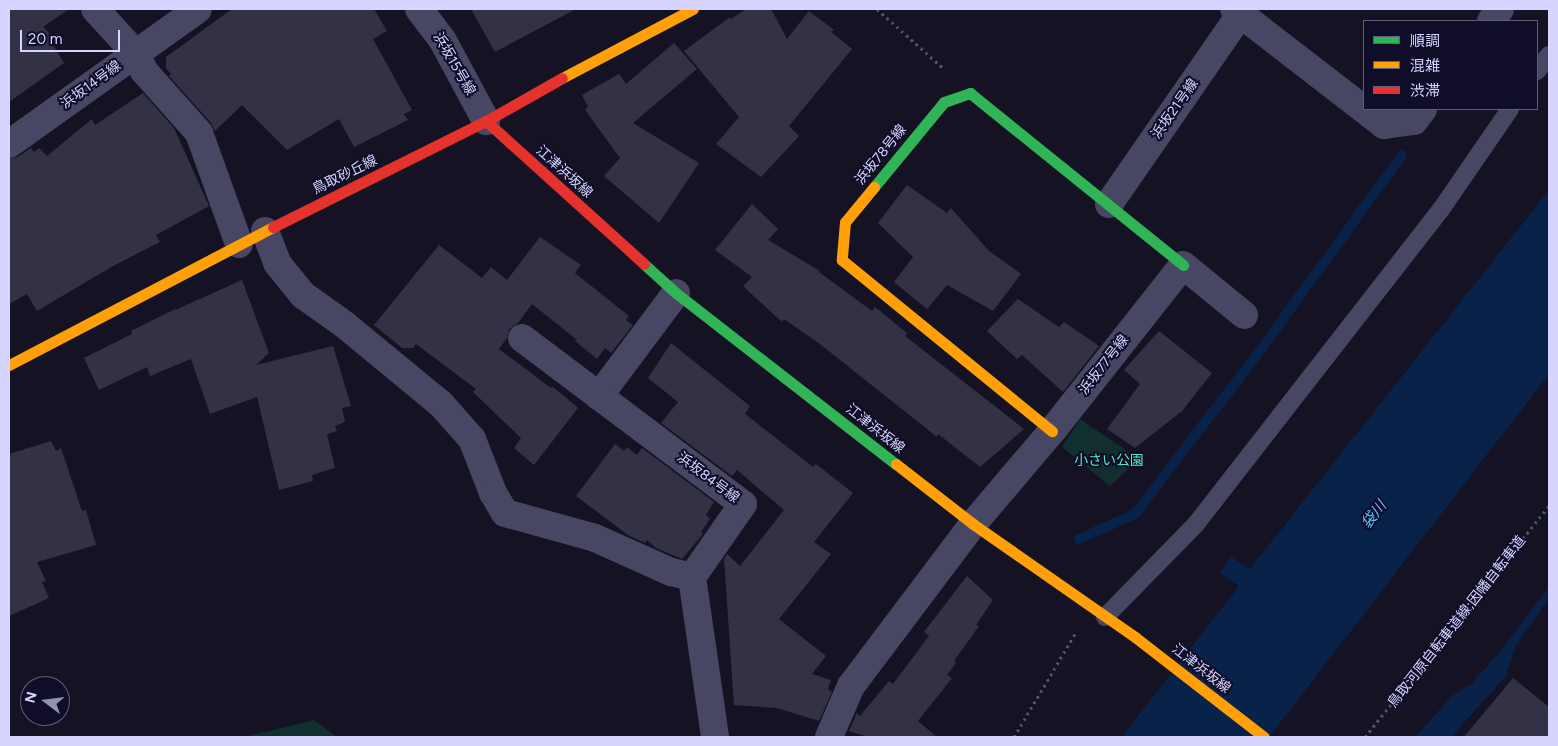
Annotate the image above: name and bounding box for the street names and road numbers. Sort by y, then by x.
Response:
street label: 浜坂15号線 [429,30,479,98]
street label: 浜坂14号線 [58,57,124,113]
street label: 浜坂21号線 [1148,76,1202,142]
street label: 浜坂78号線 [852,122,910,188]
street label: 江津浜坂線 [532,142,596,202]
street label: 鳥取砂丘線 [310,152,380,198]
street label: 浜坂77号線 [1076,332,1132,398]
street label: 江津浜坂線 [842,401,908,457]
street label: 浜坂84号線 [674,449,742,507]
street label: 鳥取河原自転車道線;因幡自転車道 [1385,533,1529,711]
street label: 江津浜坂線 [1168,641,1234,697]

